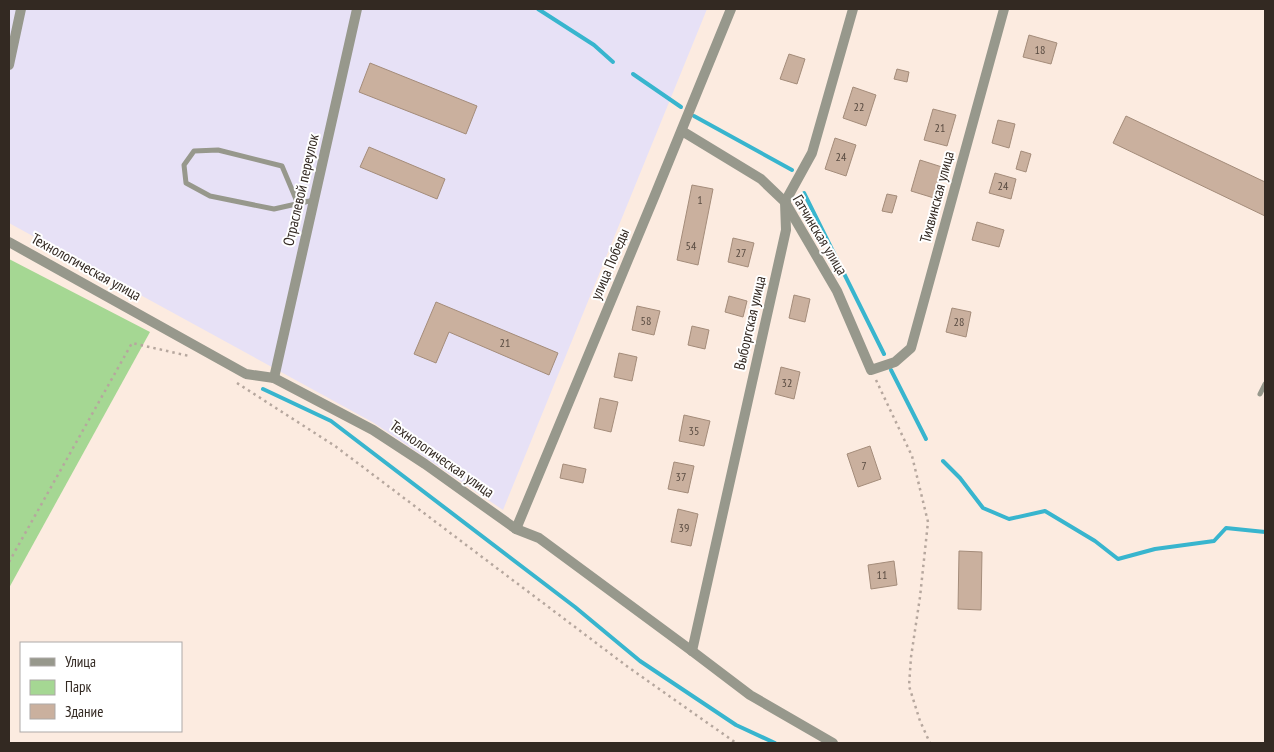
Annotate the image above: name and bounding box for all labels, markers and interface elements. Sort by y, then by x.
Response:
house number: 18 [1035,42,1045,57]
house number: 22 [854,99,864,114]
house number: 21 [935,120,945,135]
street label: Отраслевой переулок [278,132,323,248]
house number: 24 [836,149,847,164]
street label: Тихвинская улица [915,149,958,245]
house number: 24 [998,178,1009,193]
street label: Гатчинская улица [789,191,852,278]
house number: 1 [697,192,703,207]
street label: улица Победы [586,225,633,302]
street label: Технологическая улица [28,229,145,305]
house number: 54 [686,238,697,253]
house number: 27 [736,245,746,260]
street label: Выборгская улица [729,274,770,372]
house number: 58 [641,313,651,328]
house number: 28 [954,314,964,329]
house number: 21 [500,335,510,350]
house number: 32 [782,375,792,390]
street label: Технологическая улица [387,416,498,502]
house number: 35 [689,423,699,438]
house number: 7 [861,458,867,473]
house number: 37 [676,469,686,484]
house number: 39 [679,520,689,535]
house number: 11 [877,567,887,582]
legend [20,642,182,732]
text: Улица [65,652,96,671]
text: Парк [65,677,91,696]
text: Здание [65,702,103,721]

